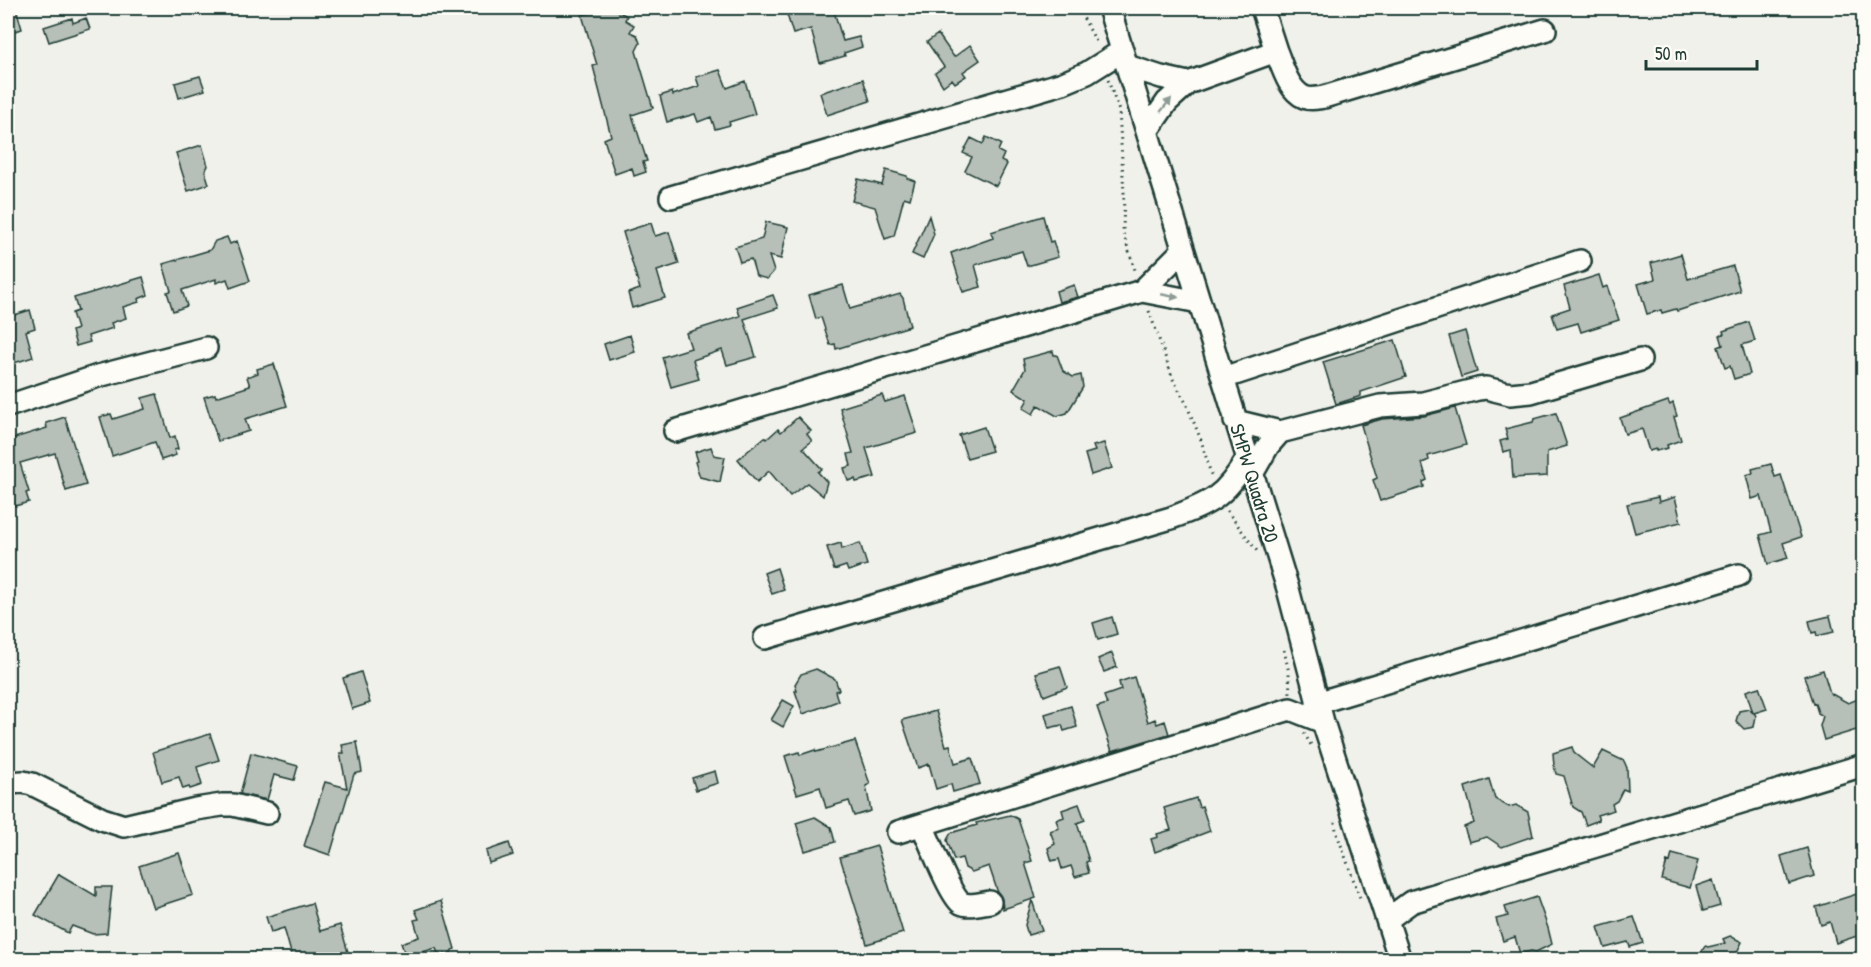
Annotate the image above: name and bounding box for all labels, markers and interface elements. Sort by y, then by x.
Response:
scale bar [1646,33,1757,71]
text: 50 m [1655,41,1687,66]
one-way arrow [1159,97,1172,113]
one-way arrow [1161,292,1180,301]
street label: SMPW Quadra 20 [1224,420,1286,546]

